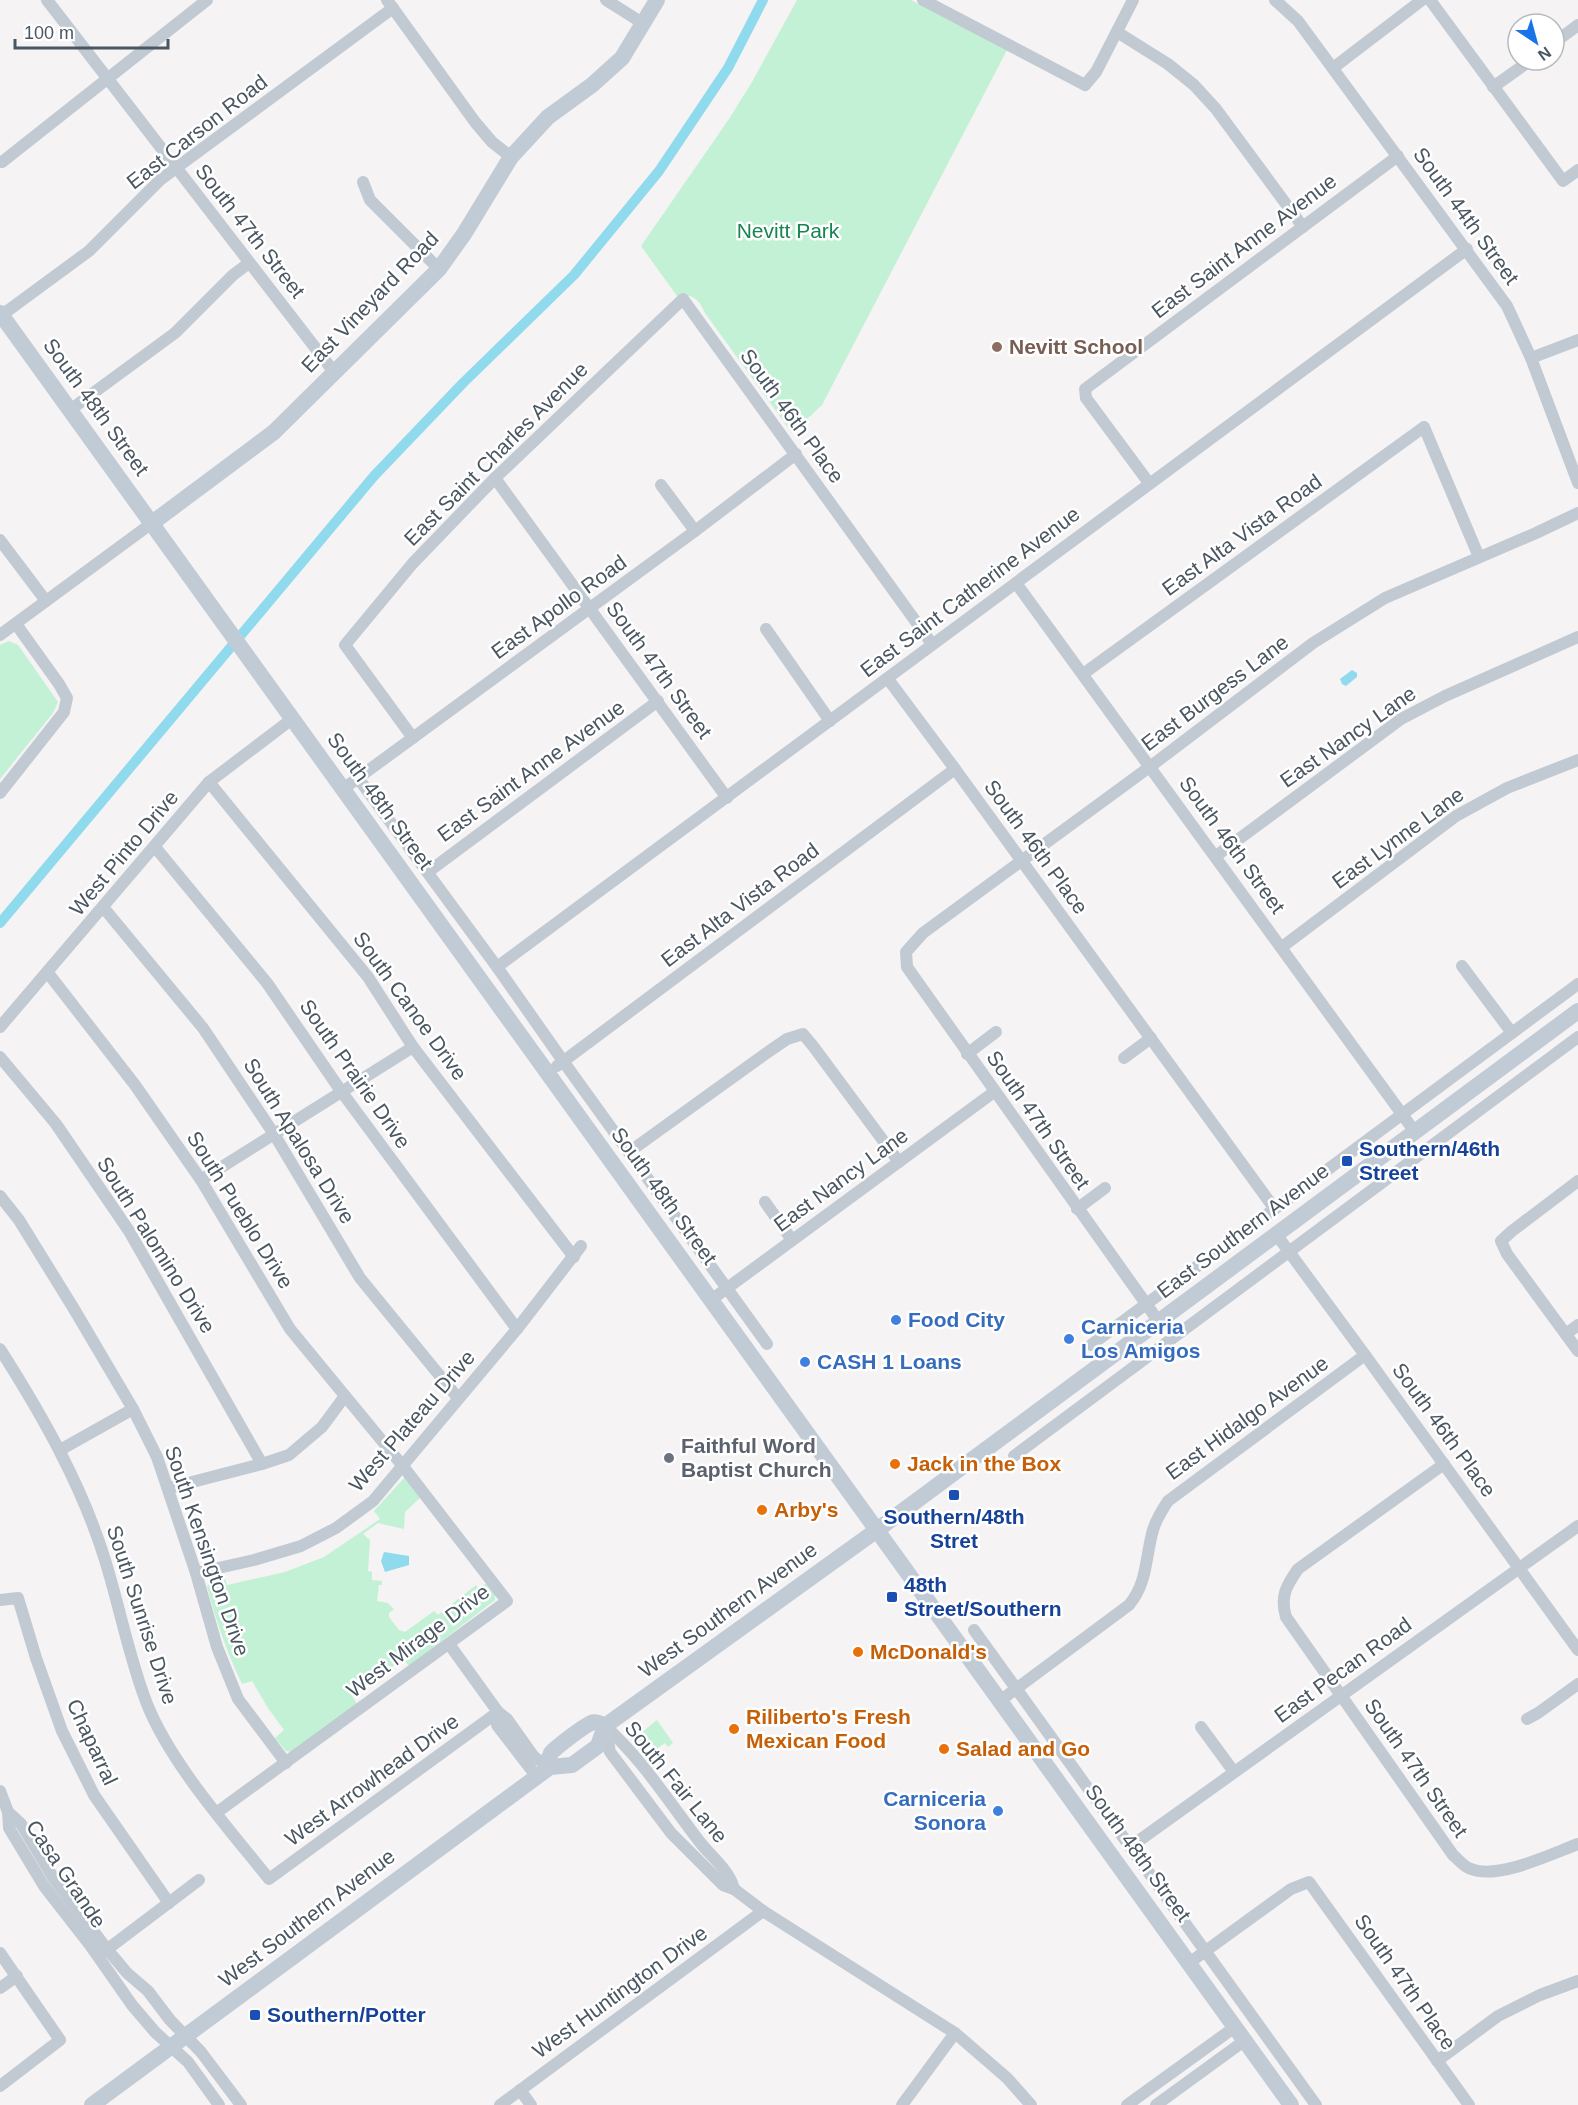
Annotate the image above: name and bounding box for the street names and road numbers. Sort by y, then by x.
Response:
street label: East Carson Road [122,70,271,193]
street label: South 44th Street [1409,143,1524,289]
street label: South 47th Street [191,159,310,302]
street label: East Saint Anne Avenue [1147,169,1340,322]
street label: East Vineyard Road [297,227,443,377]
street label: South 48th Street [39,334,154,480]
street label: South 46th Place [736,344,849,487]
street label: East Saint Charles Avenue [399,357,592,550]
street label: East Alta Vista Road [1158,469,1326,600]
street label: East Saint Catherine Avenue [856,502,1084,681]
street label: East Apollo Road [487,550,631,663]
street label: South 47th Street [602,597,717,743]
street label: East Burgess Lane [1137,630,1292,755]
street label: East Nancy Lane [1276,681,1420,792]
street label: East Saint Anne Avenue [433,695,628,846]
street label: South 48th Street [323,728,438,874]
street label: South 46th Street [1175,772,1290,918]
street label: South 46th Place [980,775,1093,918]
street label: East Lynne Lane [1328,782,1468,893]
street label: West Pinto Drive [65,786,183,920]
street label: East Alta Vista Road [656,838,823,971]
street label: South Canoe Drive [349,927,472,1084]
street label: South Prairie Drive [295,995,415,1152]
street label: South 47th Street [982,1046,1095,1193]
street label: South Apalosa Drive [239,1054,360,1228]
street label: South 48th Street [607,1123,722,1269]
street label: East Nancy Lane [769,1123,912,1236]
street label: South Pueblo Drive [183,1127,298,1293]
street label: South Palomino Drive [93,1153,220,1337]
street label: East Southern Avenue [1152,1159,1333,1303]
street label: West Plateau Drive [344,1345,479,1496]
street label: East Hidalgo Avenue [1161,1351,1332,1484]
street label: South 46th Place [1388,1358,1501,1501]
street label: South Kensington Drive [161,1443,254,1659]
street label: South Sunrise Drive [103,1522,182,1707]
street label: West Southern Avenue [634,1537,821,1682]
street label: West Mirage Drive [342,1580,493,1702]
street label: East Pecan Road [1270,1612,1416,1727]
street label: South 47th Street [1360,1694,1473,1841]
street label: Chaparral [63,1695,122,1788]
street label: West Arrowhead Drive [281,1709,463,1850]
street label: South Fair Lane [620,1716,732,1847]
street label: South 48th Street [1081,1780,1196,1926]
street label: Casa Grande [22,1816,111,1932]
street label: West Southern Avenue [214,1844,399,1991]
street label: South 47th Place [1350,1910,1461,2054]
street label: West Huntington Drive [528,1921,711,2063]

